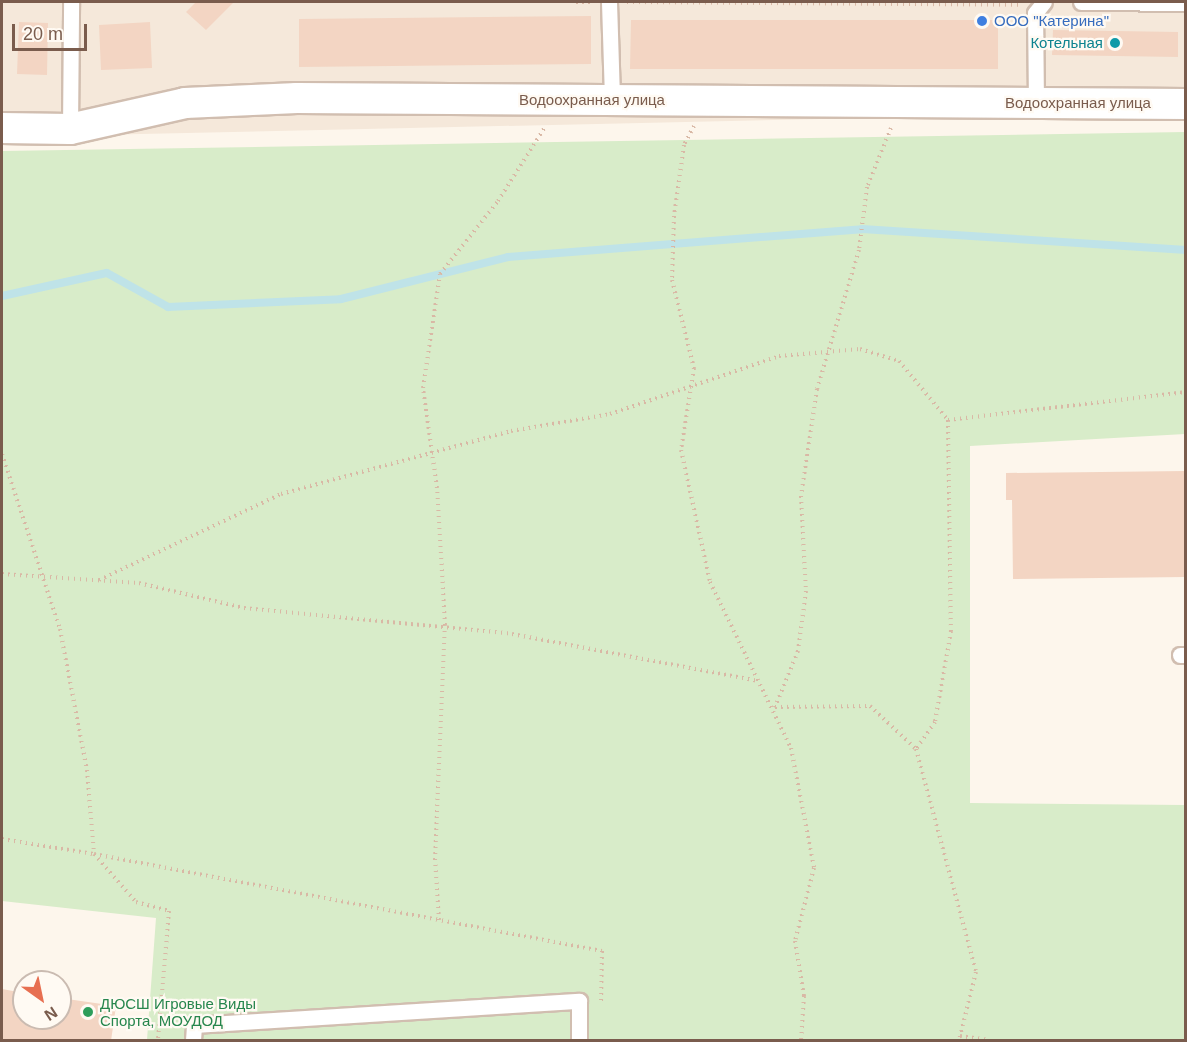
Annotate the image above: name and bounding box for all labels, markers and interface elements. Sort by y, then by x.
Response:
scale bar [15,12,90,50]
place label: ООО "Катерина" [994,12,1109,30]
marker: ООО "Катерина" [975,14,989,28]
text: 20 m [23,24,63,44]
place label: Котельная [1030,34,1103,52]
marker: Котельная [1108,36,1122,50]
street label: Водоохранная улица [519,91,665,109]
street label: Водоохранная улица [1005,94,1151,112]
north arrow [12,970,72,1030]
place label: ДЮСШ Игровые Виды Спорта, МОУДОД [100,994,256,1029]
text: N [42,1004,60,1024]
marker: ДЮСШ Игровые Виды Спорта, МОУДОД [81,1005,95,1019]

